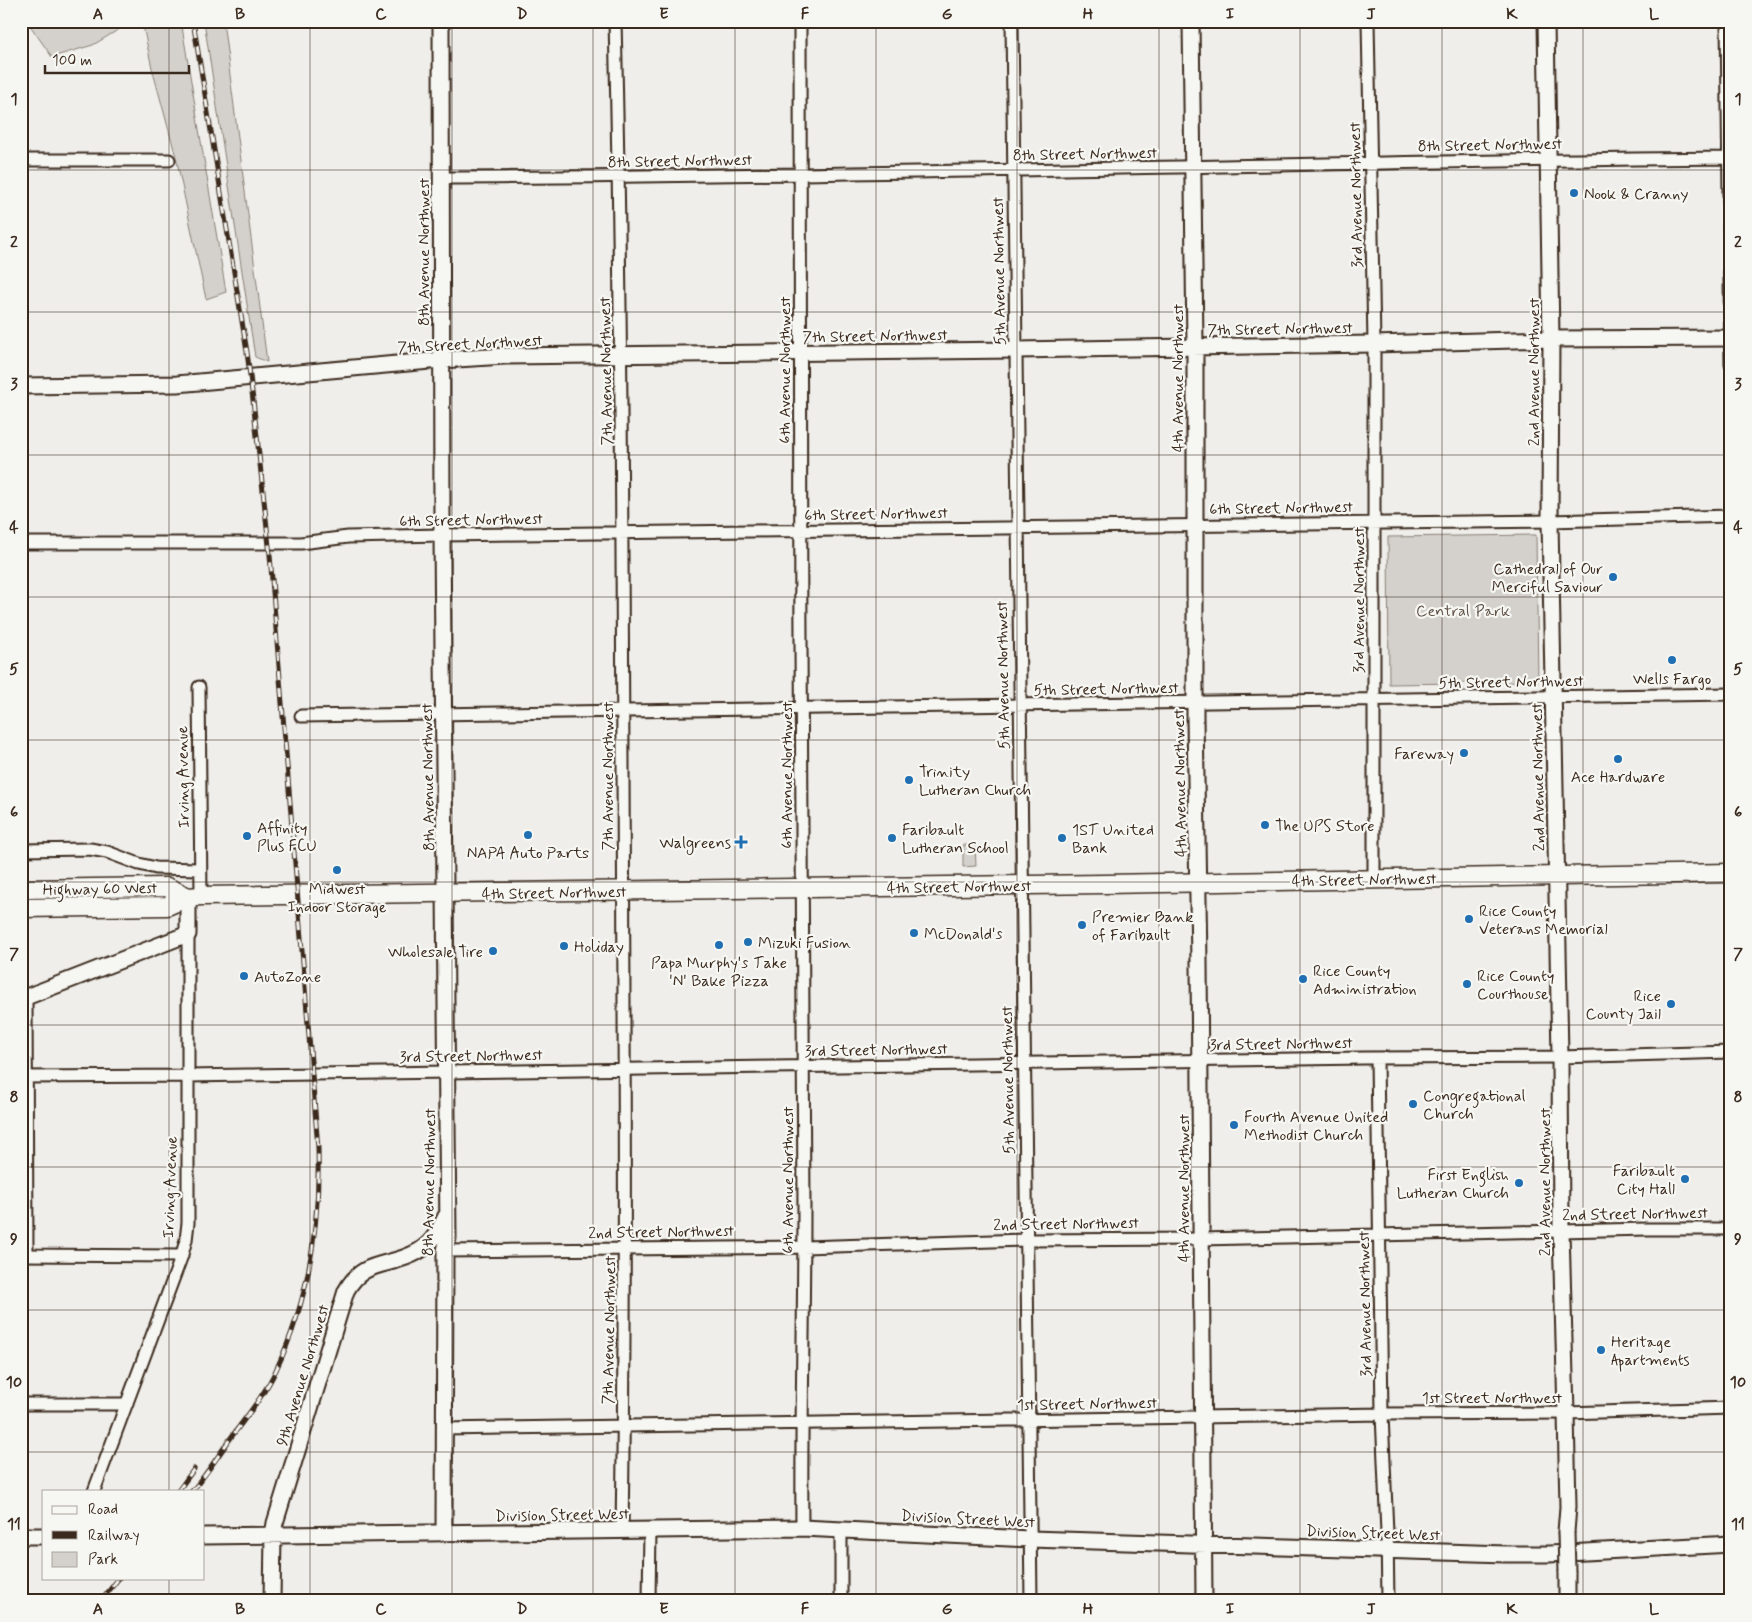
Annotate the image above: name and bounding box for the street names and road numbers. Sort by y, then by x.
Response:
street label: 3rd Avenue Northwest [1345,122,1368,268]
street label: 8th Street Northwest [1418,134,1563,157]
street label: 8th Street Northwest [1013,143,1158,166]
street label: 8th Street Northwest [608,150,753,173]
street label: 8th Avenue Northwest [414,178,435,326]
street label: 5th Avenue Northwest [988,196,1011,345]
street label: 7th Avenue Northwest [595,296,618,446]
street label: 6th Avenue Northwest [775,296,796,444]
street label: 2nd Avenue Northwest [1524,298,1545,446]
street label: 4th Avenue Northwest [1168,304,1189,452]
street label: 7th Street Northwest [1207,318,1353,341]
street label: 7th Street Northwest [802,325,948,348]
street label: 7th Street Northwest [397,330,543,359]
street label: 6th Street Northwest [1209,497,1353,520]
street label: 6th Street Northwest [804,503,948,526]
street label: 6th Street Northwest [399,509,543,532]
street label: 3rd Avenue Northwest [1349,527,1370,673]
street label: 5th Avenue Northwest [992,600,1015,749]
street label: 5th Street Northwest [1438,671,1584,694]
street label: 5th Street Northwest [1033,678,1179,701]
street label: 6th Avenue Northwest [777,701,798,849]
street label: 7th Avenue Northwest [598,702,619,850]
street label: 8th Avenue Northwest [417,703,440,851]
street label: 2nd Avenue Northwest [1527,703,1550,851]
street label: 4th Avenue Northwest [1169,709,1192,857]
street label: Irving Avenue [172,725,195,828]
street label: 4th Street Northwest [1291,869,1437,892]
street label: 4th Street Northwest [886,876,1032,899]
street label: Highway 60 West [43,878,158,902]
street label: 4th Street Northwest [481,882,627,905]
street label: 5th Avenue Northwest [997,1005,1020,1154]
street label: 3rd Street Northwest [1209,1033,1353,1056]
street label: 3rd Street Northwest [804,1039,948,1062]
street label: 3rd Street Northwest [399,1045,543,1068]
street label: 6th Avenue Northwest [778,1106,799,1254]
street label: 8th Avenue Northwest [418,1108,441,1256]
street label: 2nd Avenue Northwest [1535,1108,1556,1256]
street label: 4th Avenue Northwest [1174,1114,1195,1262]
street label: Irving Avenue [158,1135,183,1239]
street label: 2nd Street Northwest [1562,1203,1708,1226]
street label: 2nd Street Northwest [993,1213,1139,1236]
street label: 2nd Street Northwest [588,1221,734,1244]
street label: 3rd Avenue Northwest [1354,1231,1377,1377]
street label: 7th Avenue Northwest [598,1255,621,1405]
street label: 9th Avenue Northwest [272,1302,335,1449]
street label: 1st Street Northwest [1422,1388,1562,1409]
street label: 1st Street Northwest [1017,1393,1157,1416]
street label: Division Street West [495,1504,629,1527]
street label: Division Street West [900,1505,1036,1534]
street label: Division Street West [1305,1521,1440,1546]

